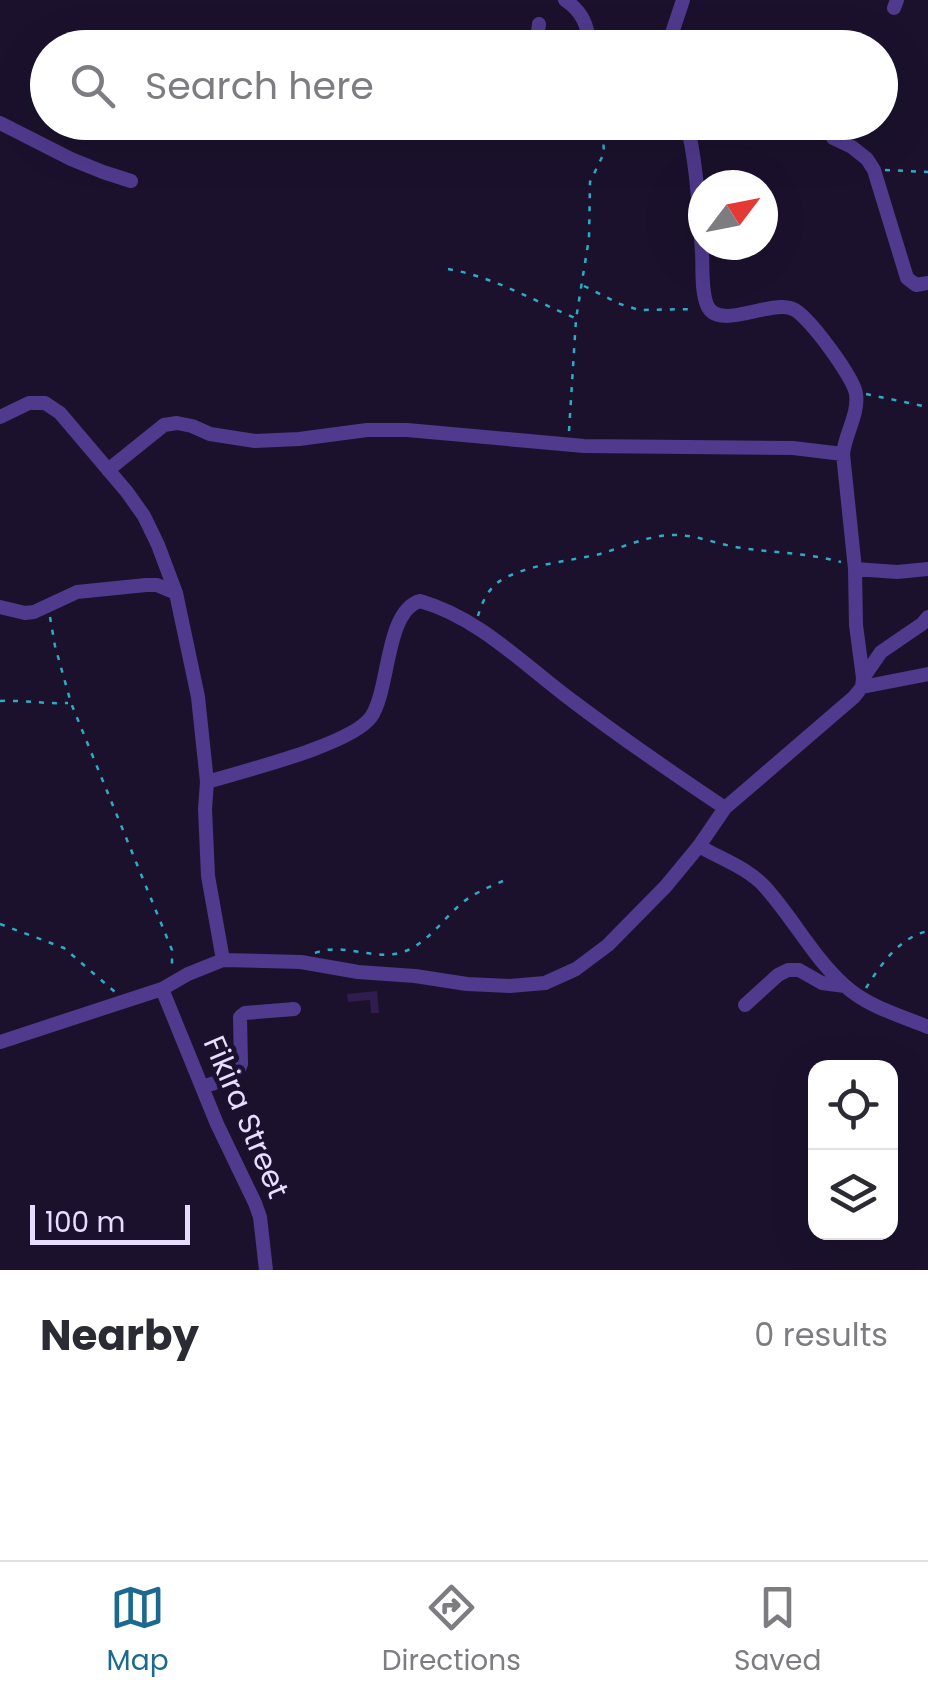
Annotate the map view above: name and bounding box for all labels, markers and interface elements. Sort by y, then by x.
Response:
search box [30,30,898,140]
icon: search [65,58,120,113]
text: Search here [145,59,374,112]
north arrow [688,170,778,260]
street label: Fikira Street [193,1029,300,1205]
map controls [808,1060,898,1240]
button: locate [808,1060,898,1150]
button: layers [808,1150,898,1240]
scale bar [30,1200,190,1244]
text: 100 m [45,1203,125,1242]
text: Nearby [40,1306,199,1365]
text: 0 results [754,1312,888,1357]
tab: Map [107,1580,169,1682]
tab: Directions [382,1580,521,1682]
tab: Saved [734,1580,821,1682]

